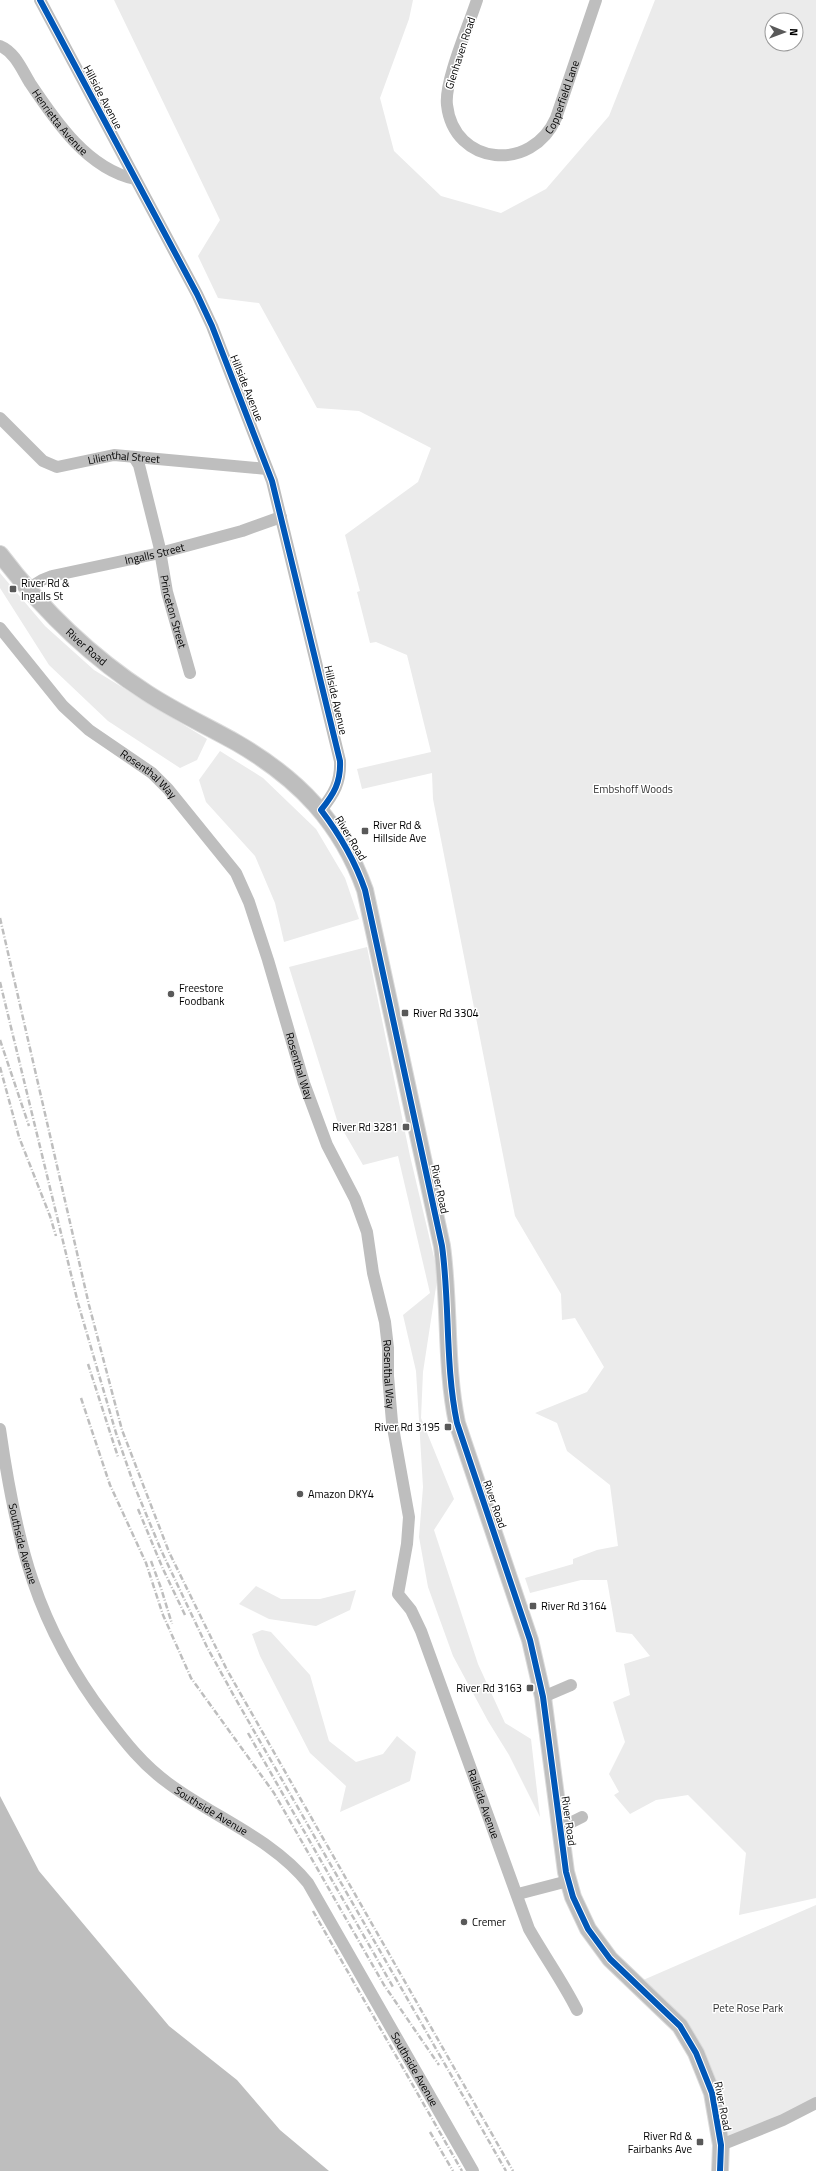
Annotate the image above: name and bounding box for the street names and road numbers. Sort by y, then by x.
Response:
street label: Glenhaven Road [441,15,479,91]
street label: Copperfield Lane [541,58,583,137]
street label: Hillside Avenue [79,62,127,132]
street label: Henrietta Avenue [28,86,92,159]
street label: Hillside Avenue [226,352,268,424]
street label: Lilienthal Street [86,447,161,468]
street label: Ingalls Street [123,539,186,568]
street label: Princeton Street [156,574,191,650]
street label: River Road [62,624,111,669]
street label: Hillside Avenue [320,664,352,737]
street label: Rosenthal Way [117,746,181,803]
street label: River Road [331,812,371,864]
street label: Rosenthal Way [282,1030,318,1103]
street label: River Road [427,1163,453,1215]
street label: Rosenthal Way [379,1339,399,1410]
street label: River Road [479,1478,511,1530]
street label: Southside Avenue [5,1502,41,1587]
street label: Railside Avenue [464,1767,504,1841]
street label: Southside Avenue [171,1782,251,1839]
street label: River Road [558,1795,580,1847]
street label: Southside Avenue [387,2029,442,2110]
street label: River Road [710,2080,736,2132]

